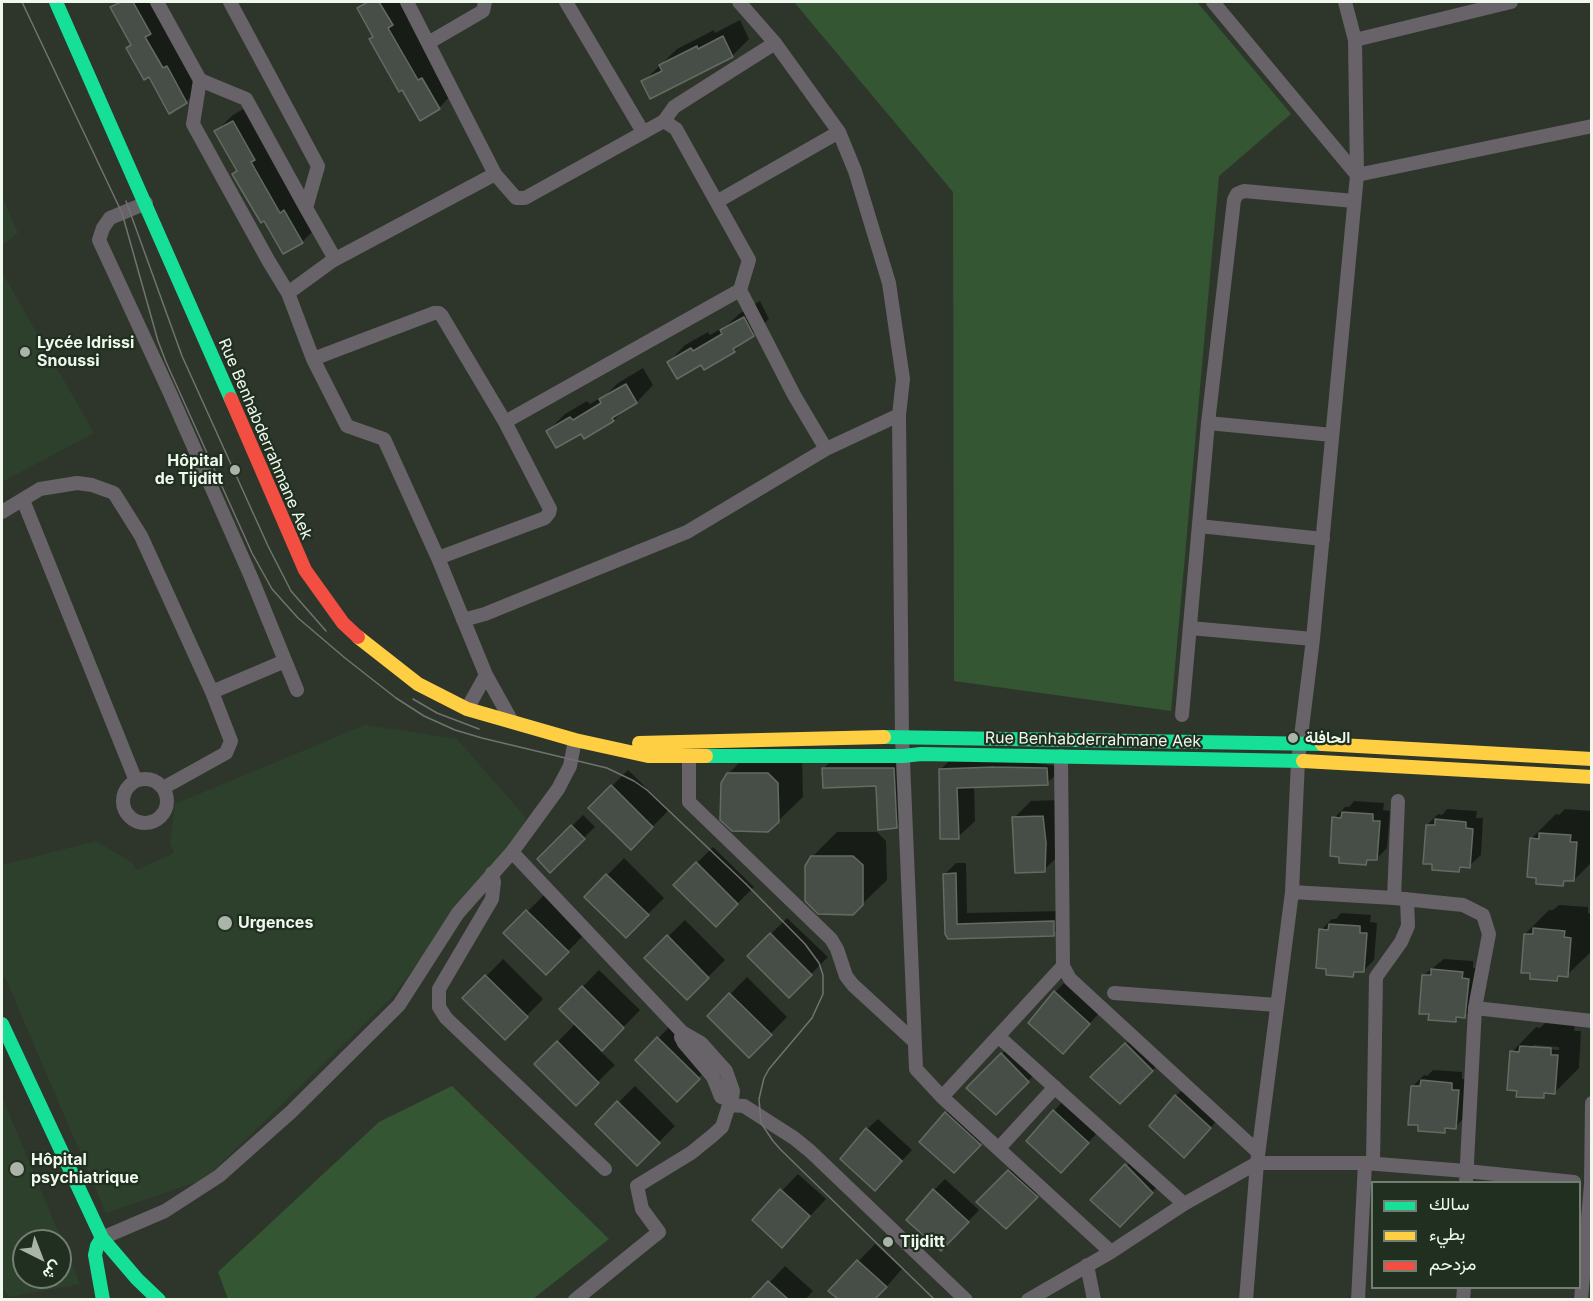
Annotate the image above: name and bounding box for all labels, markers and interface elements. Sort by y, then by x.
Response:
place label: Lycée Idrissi Snoussi [37,333,134,371]
street label: Rue Benhabderrahmane Aek [214,336,316,542]
marker: Lycée Idrissi Snoussi [18,345,32,359]
place label: Hôpital de Tijditt [155,451,223,489]
marker: Hôpital de Tijditt [228,463,242,477]
place label: الحافلة [1305,728,1350,748]
street label: Rue Benhabderrahmane Aek [985,729,1201,751]
marker: الحافلة [1286,731,1300,745]
place label: Urgences [238,913,313,933]
marker: Urgences [216,914,234,932]
place label: Hôpital psychiatrique [31,1150,139,1188]
marker: Hôpital psychiatrique [8,1160,26,1178]
legend [1371,1181,1581,1289]
text: سالك [1429,1193,1469,1214]
text: بطيء [1429,1223,1465,1244]
north arrow [12,1229,72,1289]
place label: Tijditt [900,1232,945,1252]
marker: Tijditt [881,1235,895,1249]
text: مزدحم [1429,1253,1476,1274]
text: ش [39,1257,67,1285]

